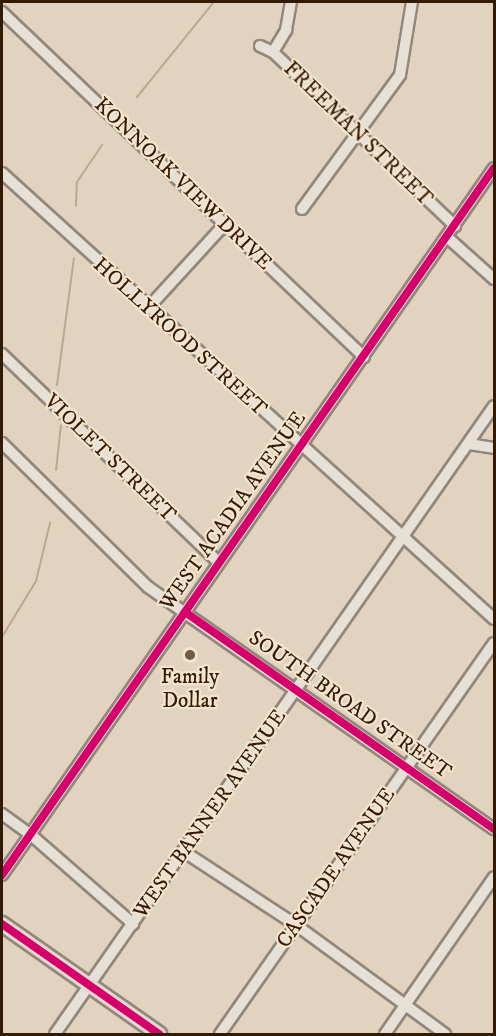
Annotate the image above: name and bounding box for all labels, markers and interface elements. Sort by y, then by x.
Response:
street label: FREEMAN STREET [278,56,438,212]
street label: KONNOAK VIEW DRIVE [89,93,277,275]
street label: HOLLYROOD STREET [88,252,272,422]
street label: VIOLET STREET [39,389,181,527]
street label: WEST ACADIA AVENUE [155,407,311,615]
street label: SOUTH BROAD STREET [244,625,456,785]
marker: Family Dollar [183,648,197,662]
place label: Family Dollar [161,664,219,714]
street label: WEST BANNER AVENUE [128,705,292,923]
street label: CASCADE AVENUE [271,783,401,953]

